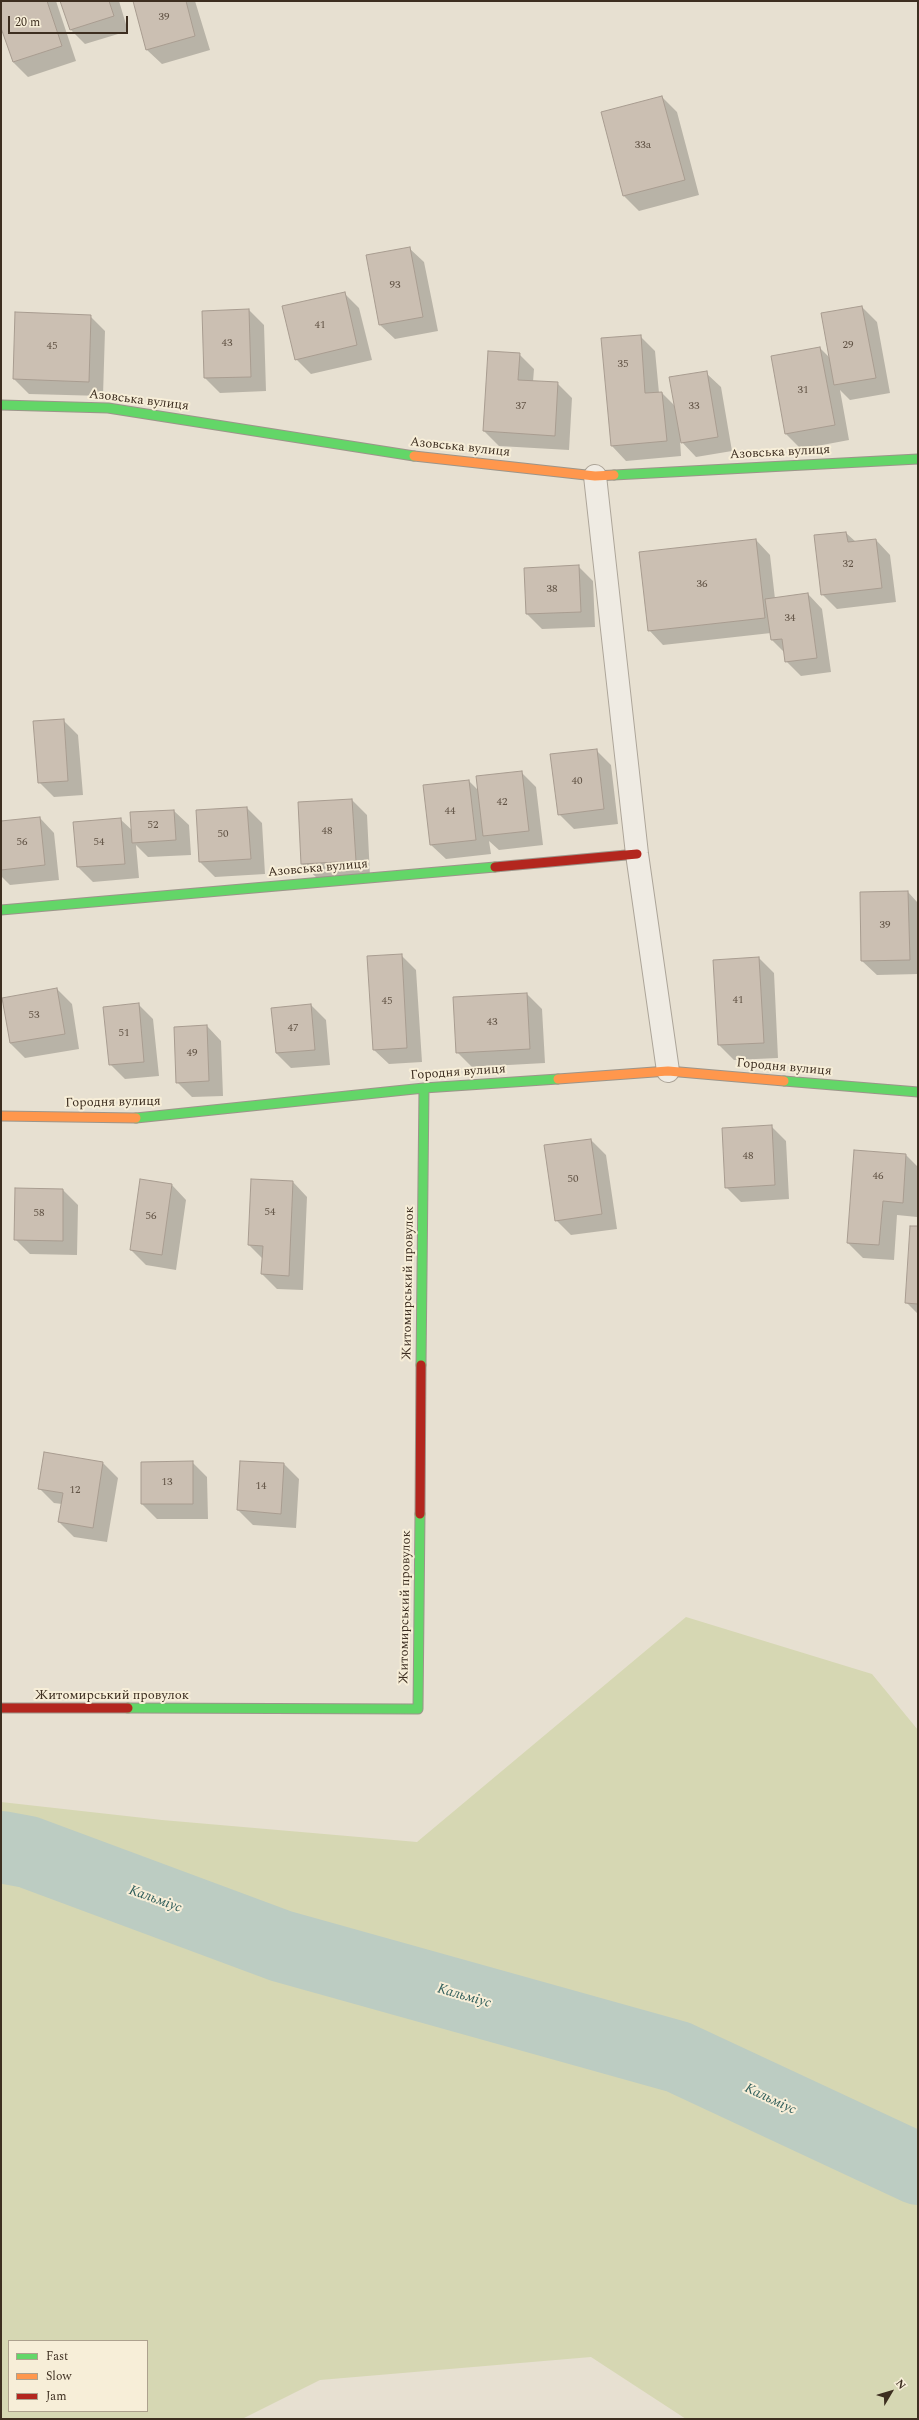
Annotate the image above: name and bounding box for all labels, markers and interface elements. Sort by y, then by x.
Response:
scale bar [10,8,130,34]
house number: 39 [159,11,169,25]
text: 20 m [15,13,40,32]
house number: 33а [635,139,651,153]
house number: 93 [390,279,400,293]
house number: 41 [315,319,325,333]
house number: 43 [222,337,232,351]
house number: 29 [843,339,853,353]
house number: 45 [47,340,57,354]
house number: 35 [618,358,628,372]
house number: 31 [798,384,808,398]
street label: Азовська вулиця [88,387,190,415]
house number: 37 [516,400,526,414]
house number: 33 [689,400,699,414]
street label: Азовська вулиця [409,435,511,461]
street label: Азовська вулиця [729,443,831,463]
house number: 32 [843,558,853,572]
house number: 36 [697,578,707,592]
house number: 38 [547,583,557,597]
house number: 34 [785,612,795,626]
house number: 40 [572,775,582,789]
house number: 42 [497,796,507,810]
house number: 44 [445,805,455,819]
house number: 52 [148,819,158,833]
house number: 48 [322,825,332,839]
house number: 50 [218,828,228,842]
house number: 56 [17,836,27,850]
house number: 54 [94,836,104,850]
street label: Азовська вулиця [267,857,369,881]
house number: 39 [880,919,890,933]
house number: 41 [733,994,743,1008]
house number: 45 [382,995,392,1009]
house number: 53 [29,1009,39,1023]
house number: 43 [487,1016,497,1030]
house number: 47 [288,1022,298,1036]
house number: 51 [119,1027,129,1041]
house number: 49 [187,1047,197,1061]
street label: Городня вулиця [736,1056,832,1080]
street label: Городня вулиця [410,1062,506,1084]
street label: Городня вулиця [65,1094,161,1112]
house number: 48 [743,1150,753,1164]
house number: 46 [873,1170,883,1184]
house number: 50 [568,1173,578,1187]
house number: 54 [265,1206,275,1220]
street label: Житомирський провулок [400,1206,418,1360]
house number: 58 [34,1207,44,1221]
house number: 56 [146,1210,156,1224]
house number: 13 [162,1476,172,1490]
house number: 14 [256,1480,266,1494]
house number: 12 [70,1484,80,1498]
street label: Житомирський провулок [397,1530,415,1684]
street label: Житомирський провулок [35,1688,189,1704]
water label: Кальміус [126,1883,184,1917]
water label: Кальміус [435,1981,493,2013]
water label: Кальміус [742,2081,798,2119]
legend [8,2340,148,2412]
text: Fast [46,2347,68,2366]
text: Slow [46,2367,71,2386]
north arrow [871,2372,911,2412]
text: N [891,2376,910,2393]
text: Jam [46,2387,67,2406]

